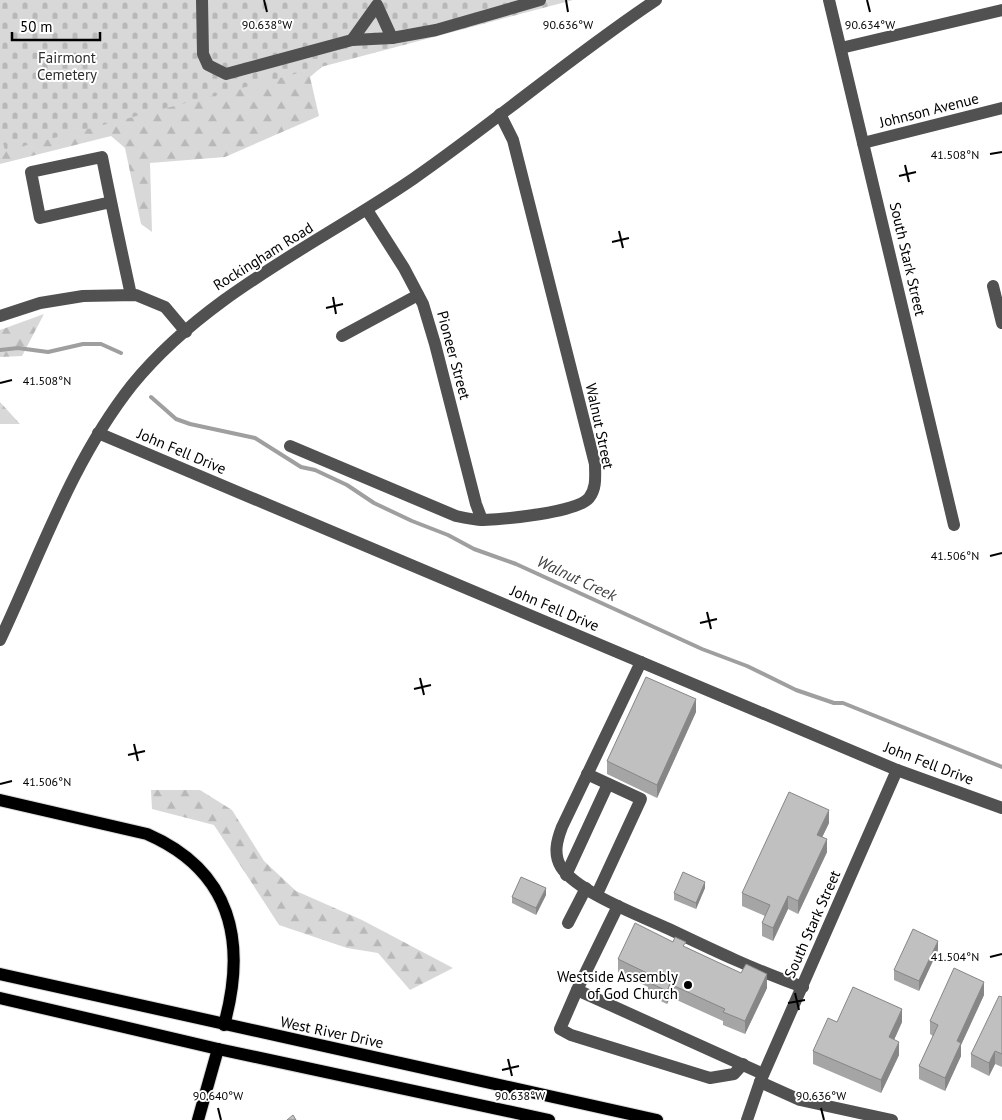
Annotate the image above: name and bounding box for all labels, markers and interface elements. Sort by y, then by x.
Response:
scale bar [12,10,100,42]
text: 50 m [20,17,53,36]
text: 90.638°W [242,17,292,32]
text: 90.636°W [543,17,593,32]
text: 90.634°W [845,17,895,32]
park label: Fairmont Cemetery [37,48,97,84]
street label: Johnson Avenue [876,88,981,132]
text: 41.508°N [931,147,979,162]
street label: South Stark Street [886,200,930,318]
street label: Rockingham Road [210,218,316,294]
street label: Pioneer Street [433,309,475,401]
text: 41.508°N [23,373,71,388]
street label: Walnut Street [582,381,618,471]
street label: John Fell Drive [134,423,229,478]
text: 41.506°N [931,548,979,563]
water label: Walnut Creek [534,551,621,605]
street label: John Fell Drive [507,580,602,635]
street label: John Fell Drive [881,737,977,789]
text: 41.506°N [23,774,71,789]
street label: South Stark Street [780,867,844,981]
text: 41.504°N [931,949,979,964]
place label: Westside Assembly of God Church [557,967,678,1003]
marker: Westside Assembly of God Church [682,979,694,991]
street label: West River Drive [279,1012,385,1052]
text: 90.640°W [193,1088,243,1103]
text: 90.638°W [495,1088,545,1103]
text: 90.636°W [796,1088,846,1103]

